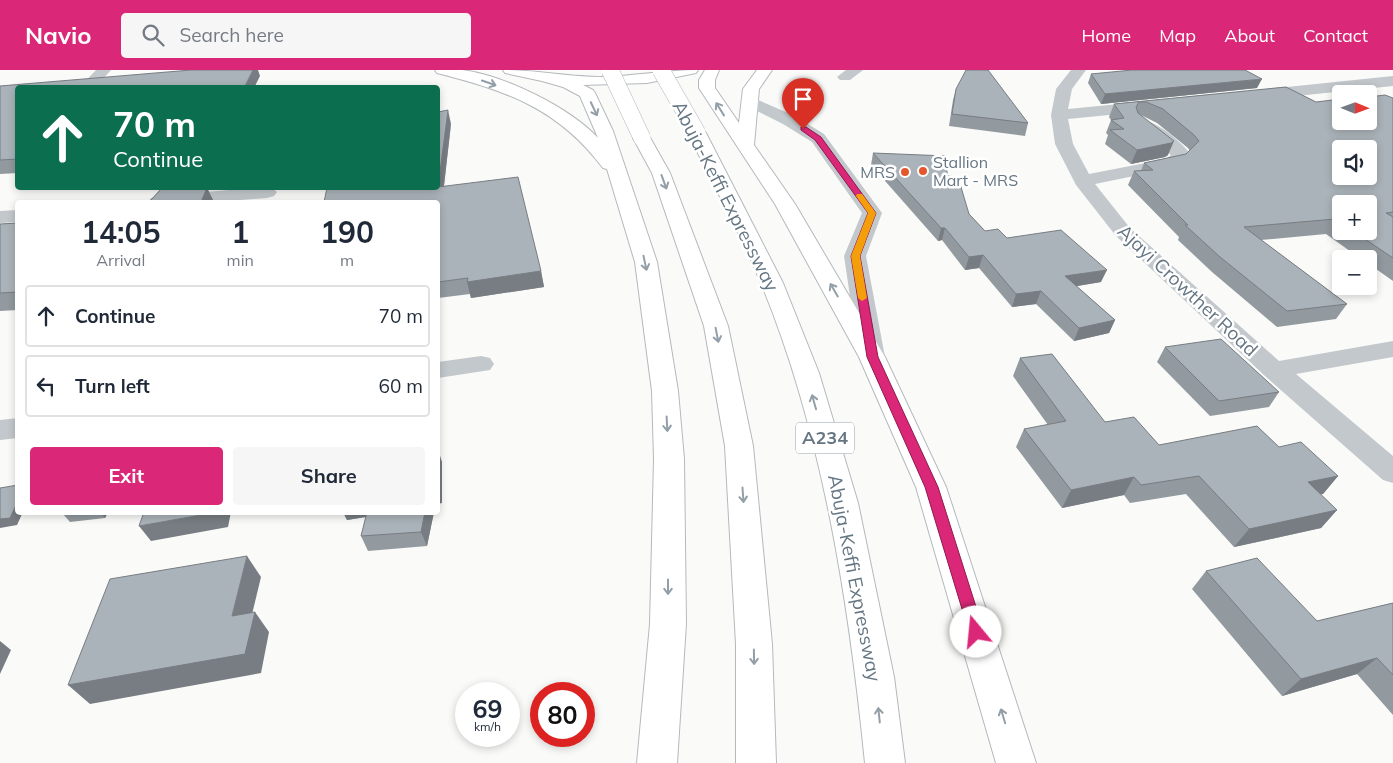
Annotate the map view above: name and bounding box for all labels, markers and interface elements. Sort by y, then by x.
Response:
search box [121,13,471,58]
text: Navio [25,20,91,50]
icon: search [139,21,167,49]
text: Search here [179,23,284,47]
text: Home [1081,24,1131,47]
text: Map [1159,24,1196,47]
text: About [1224,24,1275,47]
text: Contact [1303,24,1368,47]
one-way arrow [481,78,497,88]
pin [782,78,824,129]
icon: arrive [789,85,817,113]
north arrow [1332,85,1378,130]
map controls [1332,85,1377,295]
street label: Abuja-Keffi Expressway [667,97,785,295]
one-way arrow [590,101,599,116]
text: 70 m [113,102,196,146]
one-way arrow [715,102,725,116]
icon: ahead [30,105,95,170]
button: sound [1332,140,1377,185]
text: Continue [113,145,203,173]
place label: Stallion Mart - MRS [933,152,1018,190]
place label: MRS [860,162,895,182]
marker: Stallion Mart - MRS [917,165,929,177]
marker: MRS [899,166,911,178]
one-way arrow [660,174,669,189]
button: + [1332,195,1377,240]
text: 14:05 [81,213,161,251]
text: 1 [231,213,249,251]
text: 190 [320,213,374,251]
street label: Ajayi Crowther Road [1113,219,1263,361]
text: Arrival [96,250,145,270]
text: min [227,250,254,270]
text: m [340,250,354,270]
button: − [1332,250,1377,295]
one-way arrow [641,255,650,271]
one-way arrow [829,283,838,298]
icon: ahead [32,302,60,330]
text: Continue [75,304,155,328]
text: 70 m [379,304,423,328]
one-way arrow [713,327,723,343]
icon: left [32,372,60,400]
text: Turn left [75,374,150,398]
text: 60 m [379,374,423,398]
one-way arrow [809,394,819,410]
one-way arrow [662,416,671,432]
road number: A234 [796,422,854,453]
button: Exit [30,447,223,505]
button: Share [233,447,425,505]
street label: Abuja-Keffi Expressway [823,472,887,684]
one-way arrow [738,487,747,503]
one-way arrow [663,578,673,594]
position arrow [949,605,1001,657]
one-way arrow [749,649,759,665]
speed limit sign: 80 [530,682,595,747]
text: 69 [472,693,503,724]
one-way arrow [874,707,884,723]
one-way arrow [997,709,1007,725]
text: km/h [474,719,501,734]

